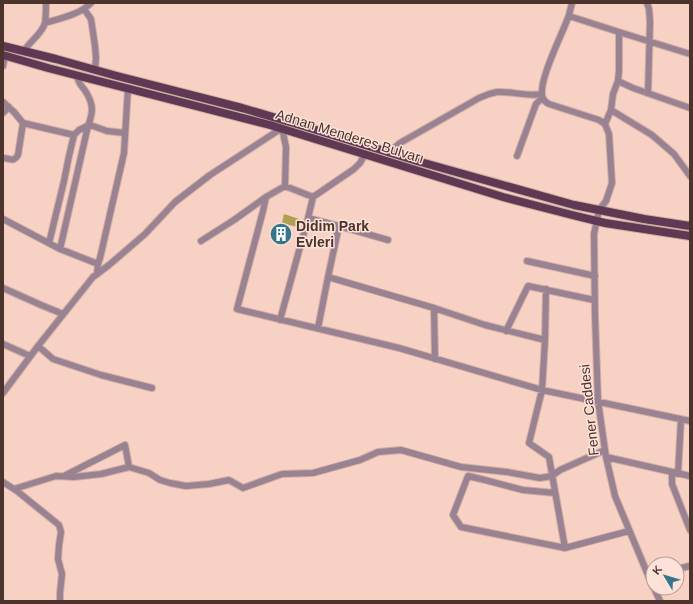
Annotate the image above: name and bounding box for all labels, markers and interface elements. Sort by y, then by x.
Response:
street label: Adnan Menderes Bulvarı [274,106,426,166]
place label: Didim Park Evleri [296,218,369,250]
building icon: Didim Park Evleri [268,221,294,247]
street label: Fener Caddesi [576,364,602,456]
north arrow [645,556,685,596]
text: K [650,563,664,577]

